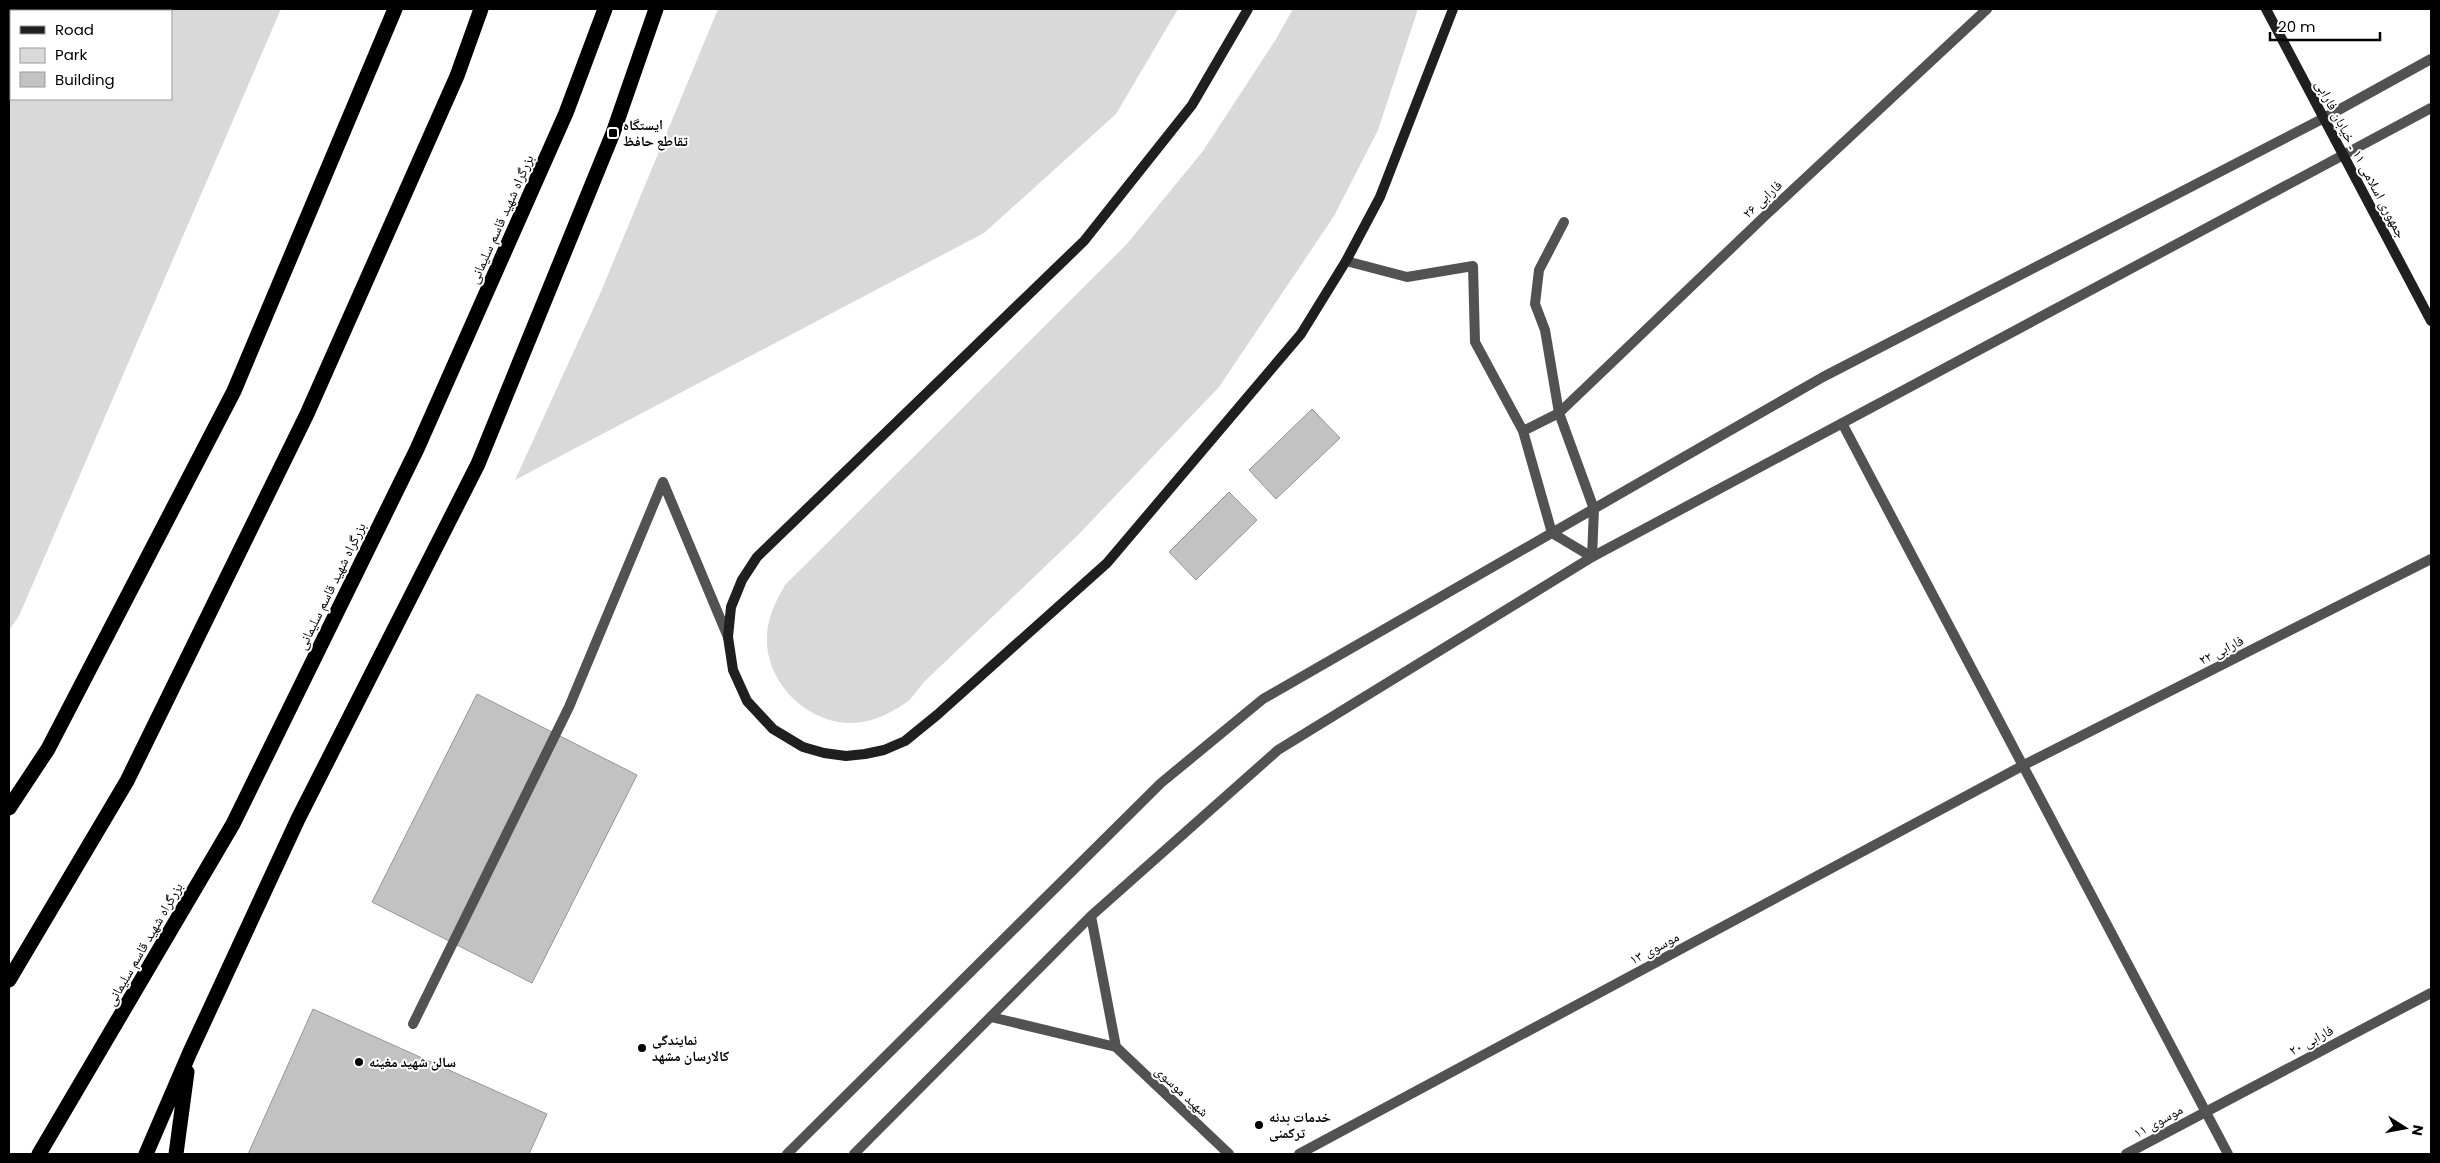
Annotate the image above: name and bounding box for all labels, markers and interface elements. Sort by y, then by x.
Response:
legend [10,10,172,100]
scale bar [2270,10,2380,42]
text: 20 m [2278,16,2316,37]
text: Road [55,19,94,40]
text: Park [55,44,87,65]
text: Building [55,69,115,90]
street label: جمهوری اسلامی ۱۱ ـ خیابان فارابی [2311,76,2411,242]
place label: ایستگاه تقاطع حافظ [623,115,688,151]
marker: ایستگاه تقاطع حافظ [607,127,619,139]
street label: بزرگراه شهید قاسم سلیمانی [464,151,539,287]
street label: فارابی ۲۶ [1738,175,1786,223]
street label: بزرگراه شهید قاسم سلیمانی [291,519,371,653]
street label: فارابی ۲۲ [2195,630,2247,670]
street label: بزرگراه شهید قاسم سلیمانی [100,879,188,1009]
street label: موسوی ۱۳ [1626,927,1682,969]
street label: فارابی ۲۰ [2285,1020,2337,1060]
place label: نمایندگی کالارسان مشهد [652,1030,729,1066]
marker: نمایندگی کالارسان مشهد [636,1042,648,1054]
place label: سالن شهید مغینه [369,1052,456,1072]
marker: سالن شهید مغینه [353,1056,365,1068]
street label: شهید موسوی [1151,1061,1213,1121]
street label: موسوی ۱۱ [2130,1099,2186,1143]
north arrow [2380,1103,2430,1153]
place label: خدمات بدنه ترکمنی [1269,1107,1331,1143]
marker: خدمات بدنه ترکمنی [1253,1119,1265,1131]
text: N [2407,1123,2429,1138]

